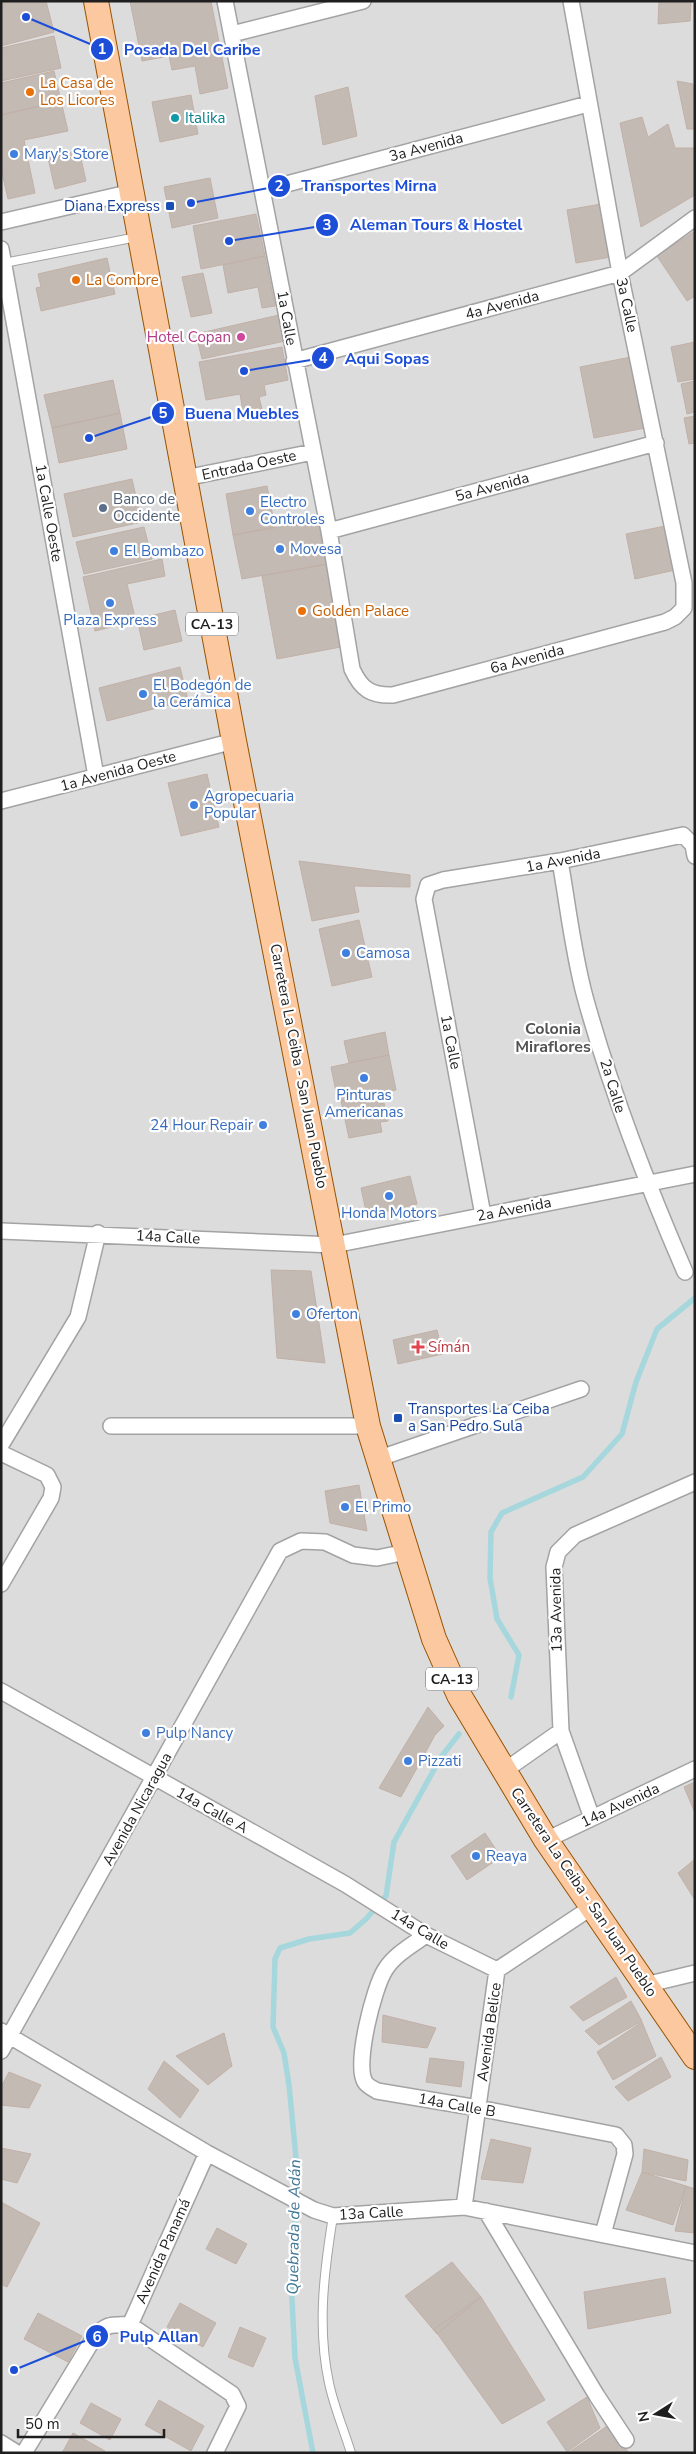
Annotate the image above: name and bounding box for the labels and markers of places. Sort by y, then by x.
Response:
callout: Posada Del Caribe [89,33,271,64]
place label: La Casa de Los Licores [40,73,115,110]
marker: La Casa de Los Licores [24,86,36,98]
place label: Italika [185,108,225,128]
marker: Italika [169,112,181,124]
place label: Mary's Store [24,144,109,164]
marker: Mary's Store [8,148,20,160]
callout: Transportes Mirna [267,170,447,201]
place label: Diana Express [64,196,160,216]
marker: Diana Express [164,200,176,212]
callout: Aleman Tours & Hostel [314,209,532,240]
place label: La Combre [86,270,159,290]
marker: La Combre [70,274,82,286]
place label: Hotel Copan [147,327,231,347]
marker: Hotel Copan [235,331,247,343]
callout: Aqui Sopas [310,343,440,374]
callout: Buena Muebles [150,398,309,429]
place label: Banco de Occidente [113,489,180,526]
place label: Electro Controles [260,492,325,529]
marker: Banco de Occidente [97,502,109,514]
marker: Electro Controles [244,505,256,517]
place label: Movesa [290,539,342,559]
place label: El Bombazo [124,541,204,561]
marker: Movesa [274,543,286,555]
marker: El Bombazo [108,545,120,557]
marker: Plaza Express [104,597,116,609]
place label: Golden Palace [312,601,409,621]
marker: Golden Palace [296,605,308,617]
place label: Plaza Express [63,610,157,630]
place label: El Bodegón de la Cerámica [153,675,251,712]
marker: El Bodegón de la Cerámica [137,688,149,700]
place label: Agropecuaria Popular [204,786,294,823]
marker: Agropecuaria Popular [188,799,200,811]
place label: Camosa [356,943,410,963]
marker: Camosa [340,947,352,959]
marker: Pinturas Americanas [358,1072,370,1084]
place label: Pinturas Americanas [324,1085,404,1122]
place label: 24 Hour Repair [150,1115,254,1135]
marker: 24 Hour Repair [257,1119,269,1131]
marker: Honda Motors [383,1190,395,1202]
place label: Honda Motors [341,1203,437,1223]
place label: Oferton [306,1304,358,1324]
marker: Oferton [290,1308,302,1320]
place label: Símán [428,1337,470,1357]
marker: Símán [412,1341,424,1353]
place label: Transportes La Ceiba a San Pedro Sula [408,1399,550,1436]
marker: Transportes La Ceiba a San Pedro Sula [392,1412,404,1424]
place label: El Primo [355,1497,411,1517]
marker: El Primo [339,1501,351,1513]
place label: Pulp Nancy [156,1723,233,1743]
marker: Pulp Nancy [140,1727,152,1739]
place label: Pizzati [418,1751,461,1771]
marker: Pizzati [402,1755,414,1767]
place label: Reaya [486,1846,527,1866]
marker: Reaya [470,1850,482,1862]
callout: Pulp Allan [84,2321,208,2352]

